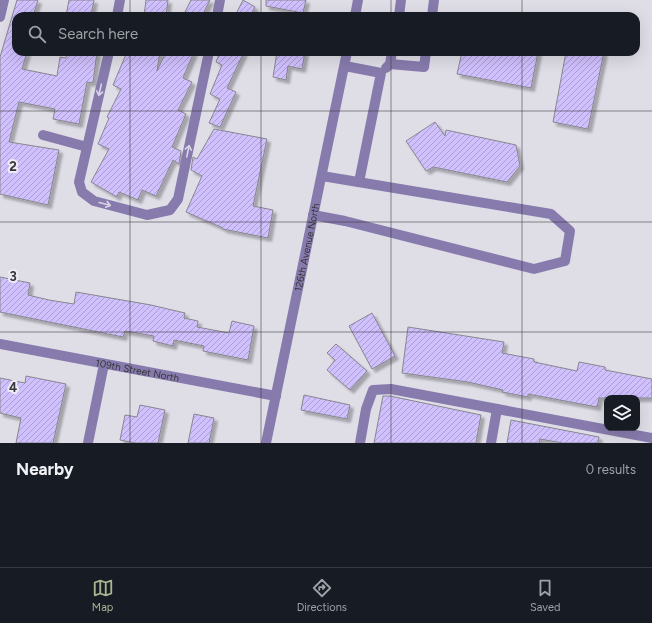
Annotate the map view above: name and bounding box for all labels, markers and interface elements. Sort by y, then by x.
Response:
search box [12,12,640,56]
icon: search [26,23,48,45]
text: Search here [58,25,138,43]
one-way arrow [96,83,104,96]
one-way arrow [185,145,193,158]
text: 2 [9,159,17,174]
one-way arrow [98,200,111,208]
street label: 126th Avenue North [292,202,323,293]
text: 3 [9,269,17,284]
street label: 109th Street North [95,356,181,385]
text: 4 [9,380,17,395]
map controls [604,395,640,431]
button: layers [604,395,640,431]
text: Nearby [16,459,74,479]
text: 0 results [586,462,636,477]
tab: Map [92,577,114,614]
tab: Directions [297,577,347,614]
tab: Saved [530,577,560,614]

